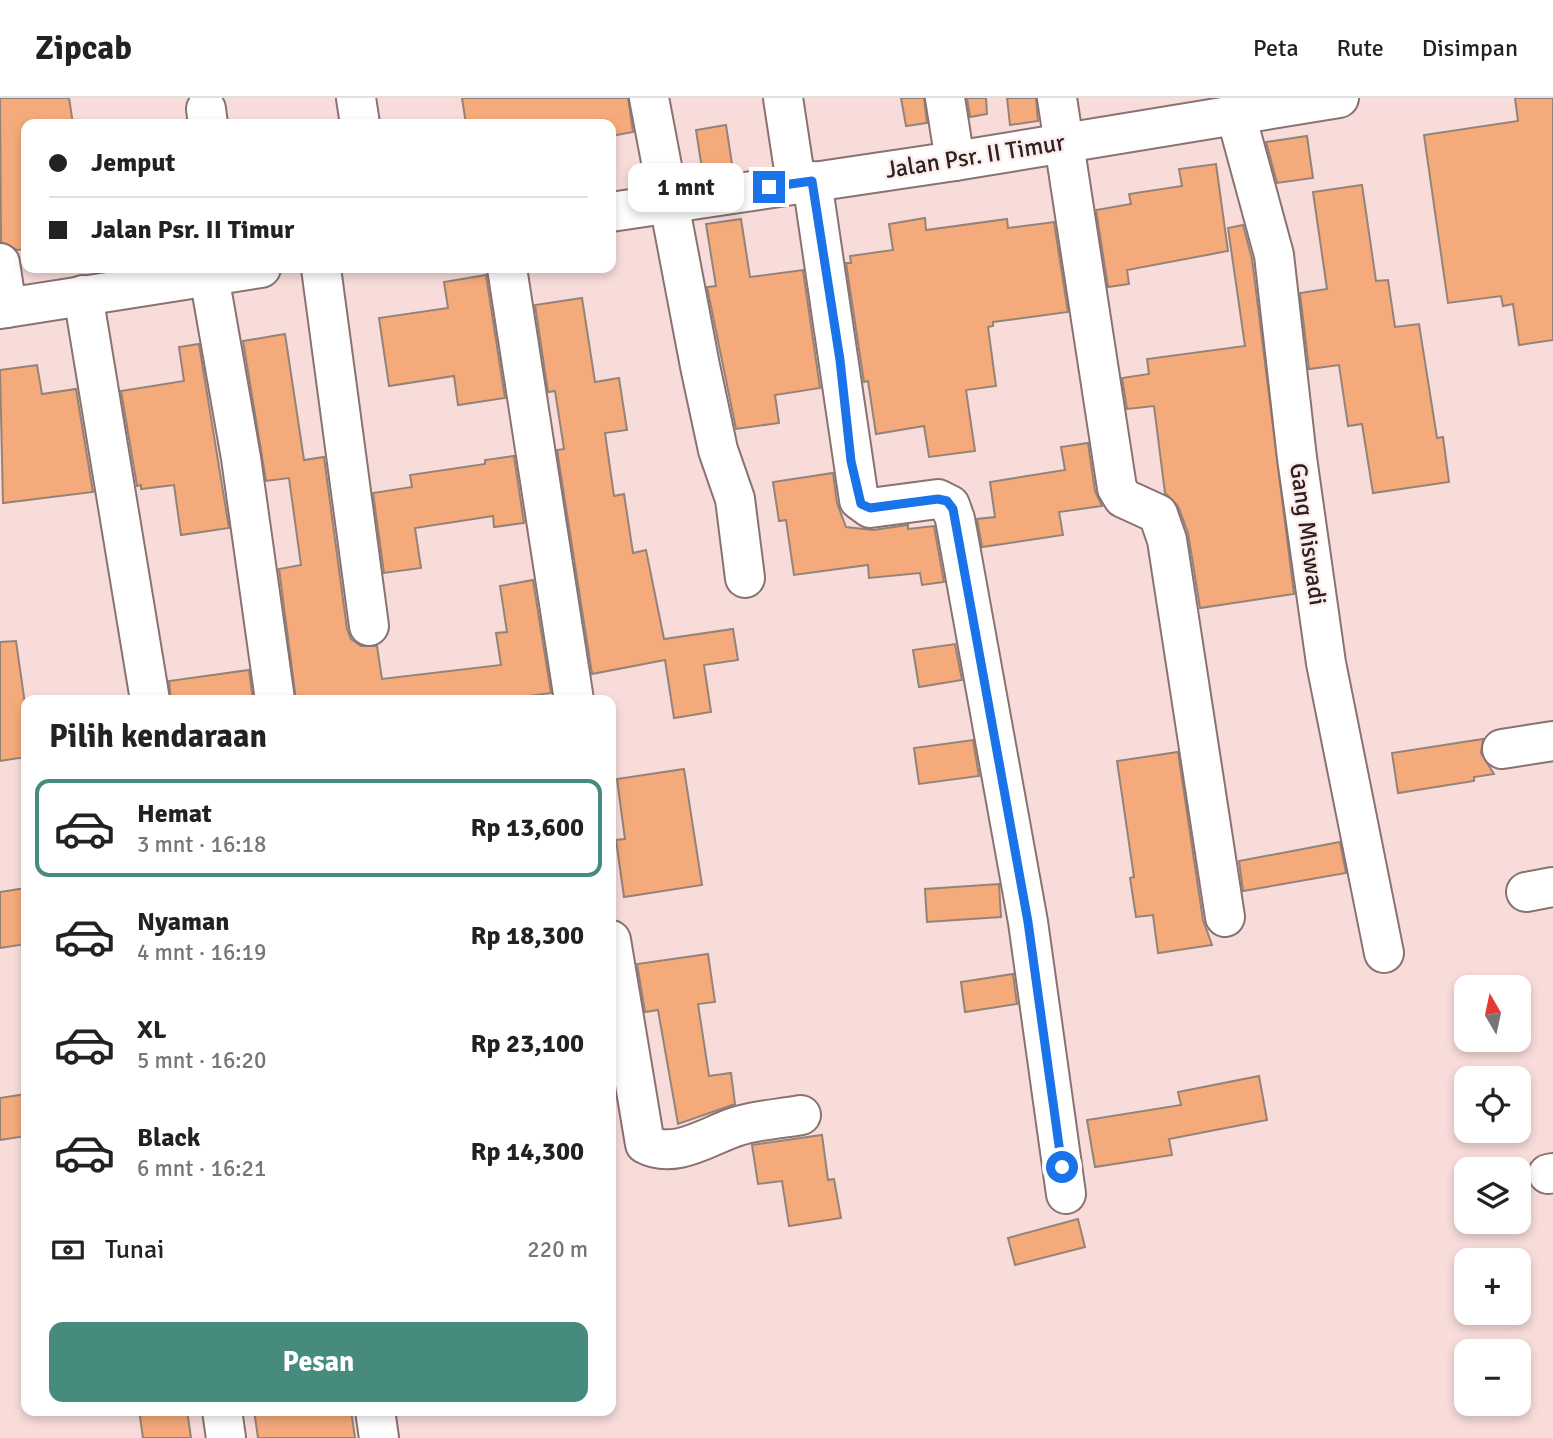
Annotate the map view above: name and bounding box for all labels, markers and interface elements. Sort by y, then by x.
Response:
text: Zipcab [35,28,132,69]
text: Peta [1253,33,1299,63]
text: Rute [1337,33,1384,63]
text: Disimpan [1422,33,1518,63]
street label: Jalan Psr. II Timur [883,127,1067,185]
text: Jemput [91,147,175,179]
callout: 1 mnt [629,162,744,212]
route end [753,171,785,203]
text: 1 mnt [657,173,715,202]
text: Jalan Psr. II Timur [91,214,294,246]
street label: Gang Miswadi [1283,461,1333,607]
text: Pilih kendaraan [49,717,267,756]
icon: car [53,797,116,860]
text: Hemat [137,798,212,830]
text: Rp 13,600 [470,812,584,844]
text: 3 mnt · 16:18 [137,830,266,859]
icon: car [53,905,116,968]
text: Nyaman [137,906,230,938]
text: Rp 18,300 [470,920,584,952]
text: 4 mnt · 16:19 [137,938,266,967]
north arrow [1454,975,1531,1052]
map controls [1454,975,1531,1416]
icon: car [53,1013,116,1076]
text: XL [137,1014,167,1046]
text: Rp 23,100 [470,1028,584,1060]
text: 5 mnt · 16:20 [137,1046,266,1075]
button: locate [1454,1066,1531,1143]
icon: car [53,1121,116,1184]
text: Black [137,1122,200,1154]
text: Rp 14,300 [470,1136,584,1168]
route start [1046,1151,1078,1183]
text: 6 mnt · 16:21 [137,1154,266,1183]
button: layers [1454,1157,1531,1234]
icon: cash [49,1231,87,1269]
text: Tunai [105,1234,164,1266]
text: 220 m [527,1235,588,1264]
button: + [1454,1248,1531,1325]
button: Pesan [49,1322,588,1402]
button: − [1454,1339,1531,1416]

